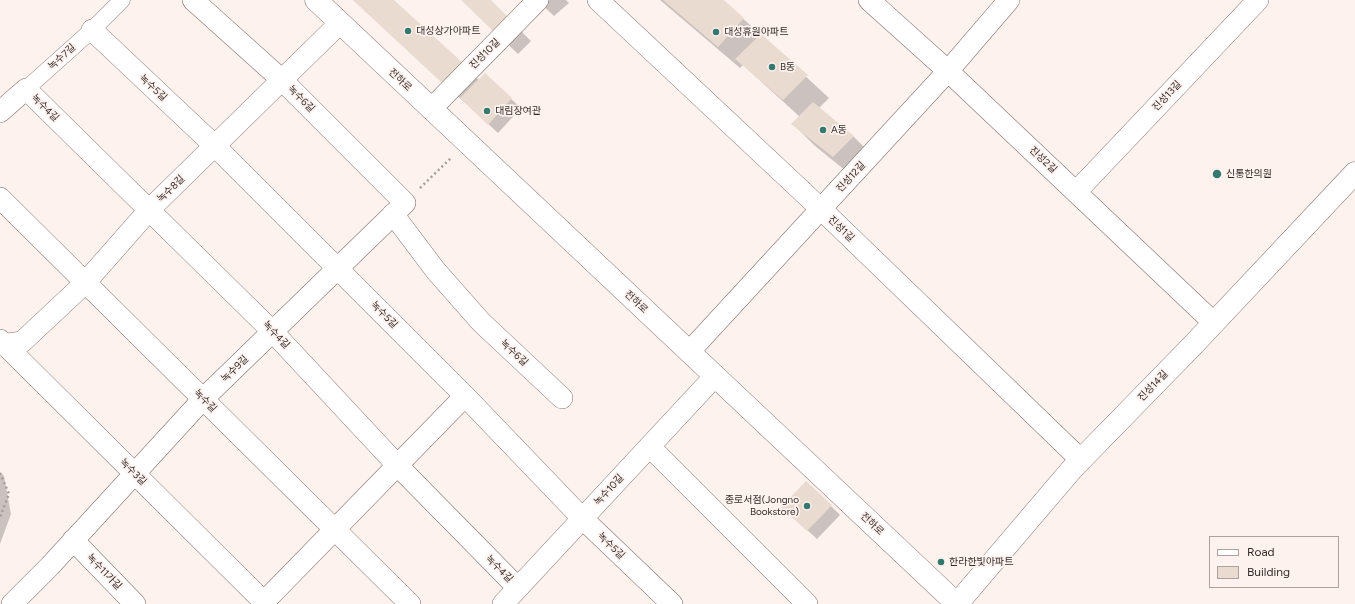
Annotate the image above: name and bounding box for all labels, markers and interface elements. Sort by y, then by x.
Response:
place label: 대성상가아파트 [416,25,480,37]
marker: 대성상가아파트 [403,26,413,36]
place label: 대성휴원아파트 [724,26,788,38]
marker: 대성휴원아파트 [711,27,721,37]
street label: 진성10길 [467,36,503,72]
street label: 녹수7길 [46,42,78,72]
place label: B동 [780,61,795,73]
marker: B동 [767,62,777,72]
street label: 전하로 [386,66,414,94]
street label: 녹수5길 [137,72,169,104]
street label: 진성13길 [1150,78,1184,114]
street label: 녹수6길 [285,83,317,115]
street label: 녹수4길 [29,92,61,124]
place label: 대림장여관 [495,105,541,117]
marker: 대림장여관 [482,106,492,116]
place label: A동 [831,124,847,136]
marker: A동 [818,125,828,135]
street label: 진성2길 [1027,144,1059,176]
street label: 진성12길 [834,159,868,195]
marker: 신통한의원 [1211,168,1223,180]
place label: 신통한의원 [1226,168,1272,180]
street label: 녹수8길 [155,173,187,205]
street label: 진성1길 [825,214,857,244]
street label: 전하로 [622,288,650,316]
street label: 녹수5길 [368,299,400,331]
street label: 녹수4길 [260,319,292,351]
street label: 녹수6길 [498,337,530,369]
street label: 녹수9길 [219,353,251,385]
street label: 진성14길 [1136,368,1170,404]
street label: 녹수길 [191,387,219,415]
street label: 녹수3길 [117,456,149,488]
street label: 녹수10길 [592,472,626,508]
place label: 종로서점(Jongno Bookstore) [725,494,799,518]
marker: 종로서점(Jongno Bookstore) [802,501,812,511]
street label: 전하로 [858,510,886,538]
street label: 녹수5길 [595,530,627,562]
legend [1209,536,1339,588]
text: Road [1247,545,1275,559]
street label: 녹수11가길 [84,552,124,592]
street label: 녹수4길 [483,553,515,585]
place label: 한라한빛아파트 [949,556,1013,568]
marker: 한라한빛아파트 [936,557,946,567]
text: Building [1247,565,1290,579]

